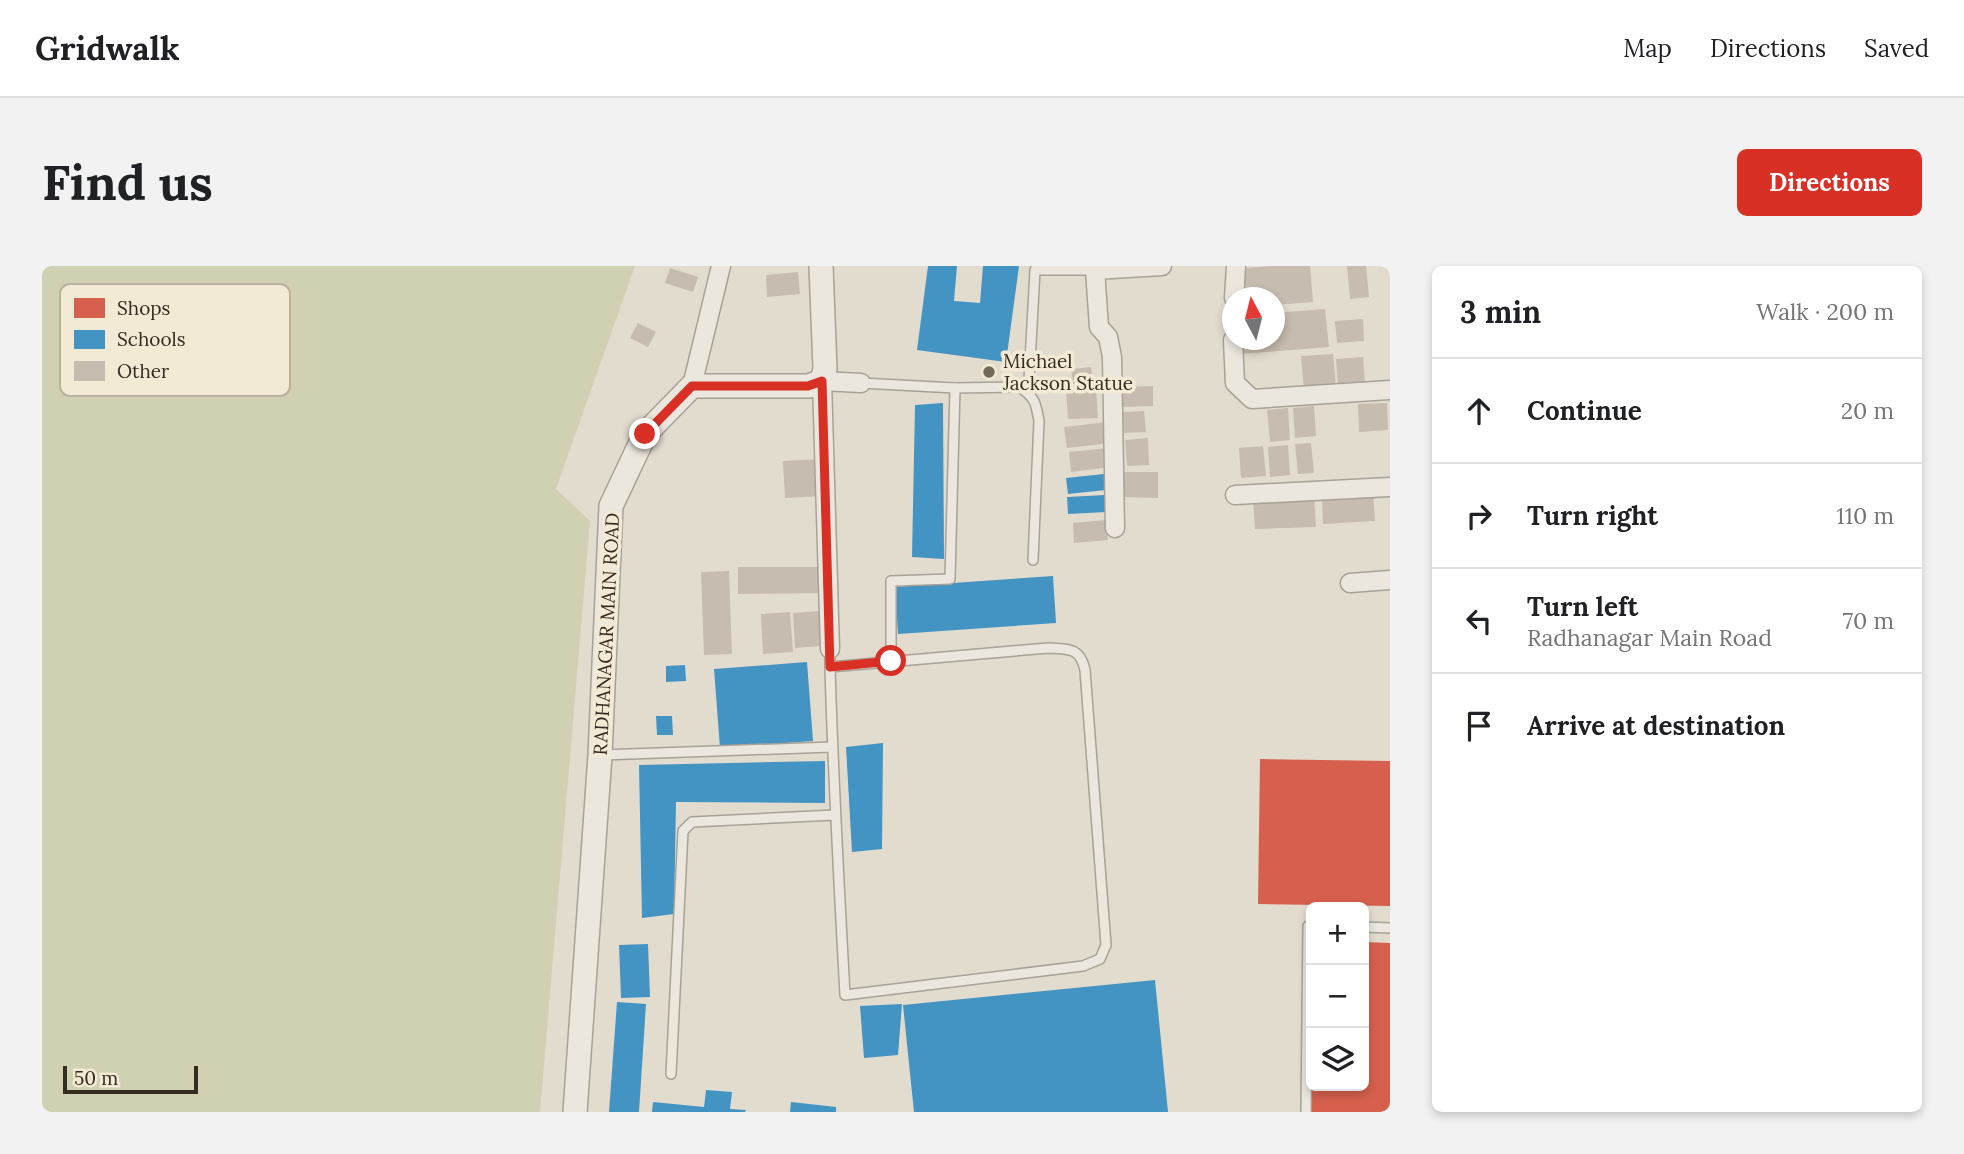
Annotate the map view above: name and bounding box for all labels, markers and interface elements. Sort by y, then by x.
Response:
text: Gridwalk [35,27,180,69]
text: Map [1623,33,1672,64]
text: Directions [1710,33,1826,64]
text: Saved [1864,33,1929,64]
button: Directions [1737,149,1922,216]
text: Find us [42,151,213,213]
legend [60,284,290,396]
north arrow [1222,287,1285,350]
text: 3 min [1460,293,1541,331]
text: Shops [117,296,171,320]
text: Walk · 200 m [1756,297,1894,326]
text: Schools [117,327,186,351]
place label: Michael Jackson Statue [1002,349,1133,395]
text: Other [117,359,170,383]
marker: Michael Jackson Statue [981,364,997,380]
icon: ahead [1460,392,1498,430]
text: Continue [1527,394,1642,427]
text: 20 m [1841,396,1894,425]
route end [629,418,660,449]
icon: right [1460,497,1498,535]
text: Turn right [1527,499,1658,532]
text: 110 m [1836,501,1894,530]
street label: RADHANAGAR MAIN ROAD [588,512,624,756]
text: Turn left [1527,590,1638,623]
icon: left [1460,602,1498,640]
text: 70 m [1843,606,1894,635]
text: Radhanagar Main Road [1527,623,1772,652]
route start [875,645,906,676]
icon: arrive [1460,707,1498,745]
text: Arrive at destination [1527,709,1785,742]
map controls [1306,902,1369,1091]
button: + [1306,902,1369,965]
button: − [1306,965,1369,1028]
button: layers [1306,1028,1369,1091]
scale bar [63,1063,198,1095]
text: 50 m [74,1066,118,1090]

